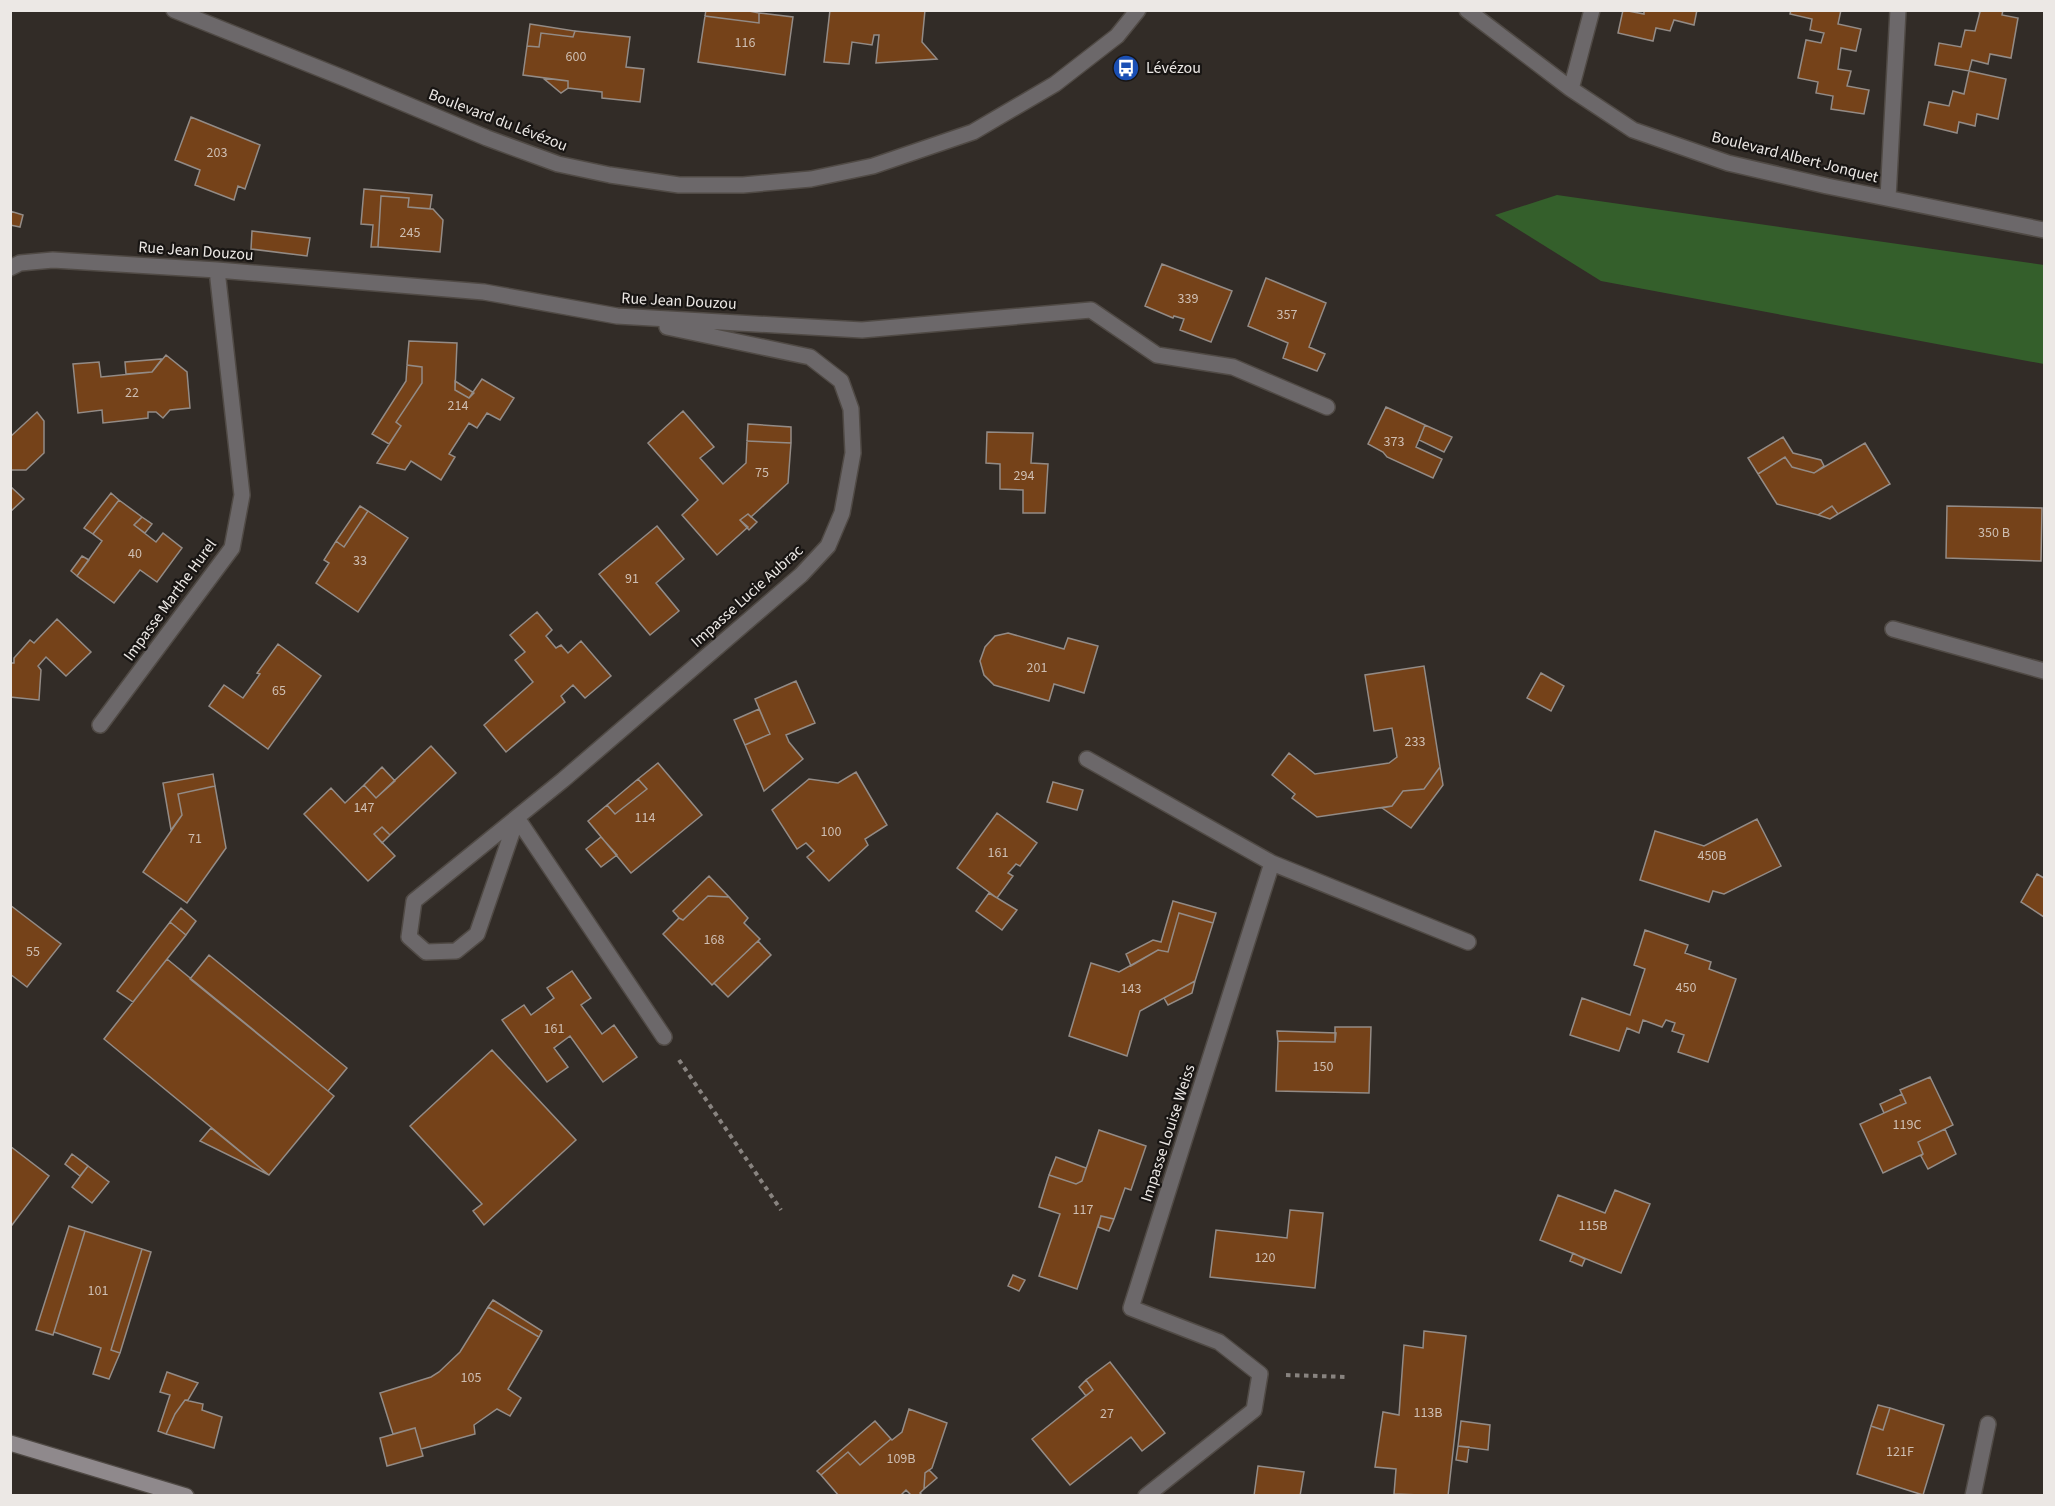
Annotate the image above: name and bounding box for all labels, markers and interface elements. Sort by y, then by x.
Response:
house number: 116 [735,33,755,53]
house number: 600 [566,47,586,67]
bus stop icon: Lévézou [1111,53,1141,83]
place label: Lévézou [1146,57,1201,79]
street label: Boulevard du Lévézou [425,83,571,157]
street label: Boulevard Albert Jonquet [1709,126,1881,189]
house number: 203 [207,143,227,163]
house number: 245 [400,223,420,243]
street label: Rue Jean Douzou [138,236,254,266]
street label: Rue Jean Douzou [621,287,737,315]
house number: 339 [1178,289,1198,309]
house number: 357 [1277,305,1297,325]
house number: 22 [125,383,139,403]
house number: 214 [448,396,468,416]
house number: 373 [1384,432,1404,452]
house number: 75 [755,463,769,483]
house number: 294 [1014,466,1034,486]
house number: 350 B [1978,523,2010,543]
street label: Impasse Marthe Hurel [118,535,222,665]
street label: Impasse Lucie Aubrac [686,540,808,652]
house number: 40 [128,544,142,564]
house number: 33 [353,551,367,571]
house number: 91 [625,569,639,589]
house number: 201 [1027,658,1047,678]
house number: 65 [272,681,286,701]
house number: 233 [1405,732,1425,752]
house number: 147 [354,798,374,818]
house number: 114 [635,808,655,828]
house number: 100 [821,822,841,842]
house number: 71 [188,829,202,849]
house number: 161 [988,843,1008,863]
house number: 450B [1697,846,1727,866]
house number: 168 [704,930,724,950]
house number: 55 [26,942,40,962]
house number: 450 [1676,978,1696,998]
house number: 143 [1121,979,1141,999]
house number: 161 [544,1019,564,1039]
house number: 150 [1313,1057,1333,1077]
street label: Impasse Louise Weiss [1135,1061,1201,1205]
house number: 119C [1893,1115,1921,1135]
house number: 117 [1073,1200,1093,1220]
house number: 115B [1578,1216,1608,1236]
house number: 120 [1255,1248,1275,1268]
house number: 101 [88,1281,108,1301]
house number: 105 [461,1368,481,1388]
house number: 113B [1413,1403,1443,1423]
house number: 27 [1100,1404,1114,1424]
house number: 121F [1886,1442,1914,1462]
house number: 109B [886,1449,916,1469]

